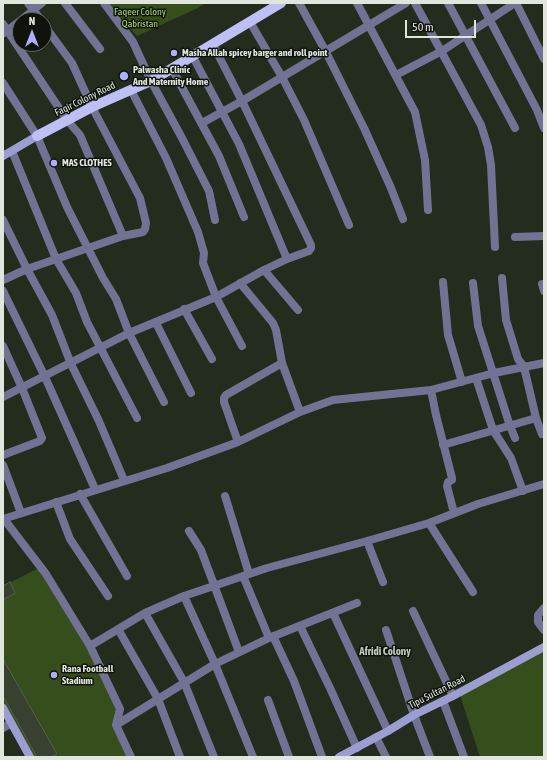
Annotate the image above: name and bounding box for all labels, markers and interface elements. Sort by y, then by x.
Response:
park label: Faqeer Colony Qabristan [114,6,166,30]
north arrow [12,12,52,52]
scale bar [407,12,478,38]
text: N [29,15,35,27]
text: 50 m [412,20,434,34]
place label: Masha Allah spicey barger and roll point [182,47,327,59]
marker: Masha Allah spicey barger and roll point [169,48,179,58]
place label: Palwasha Clinic And Maternity Home [133,64,208,88]
marker: Palwasha Clinic And Maternity Home [118,70,130,82]
street label: Faqir Colony Road [53,79,117,119]
place label: MAS CLOTHES [62,157,112,169]
marker: MAS CLOTHES [49,158,59,168]
district label: Afridi Colony [359,645,411,659]
place label: Rana Football Stadium [62,663,113,686]
marker: Rana Football Stadium [49,670,59,680]
street label: Tipu Sultan Road [407,673,467,711]

